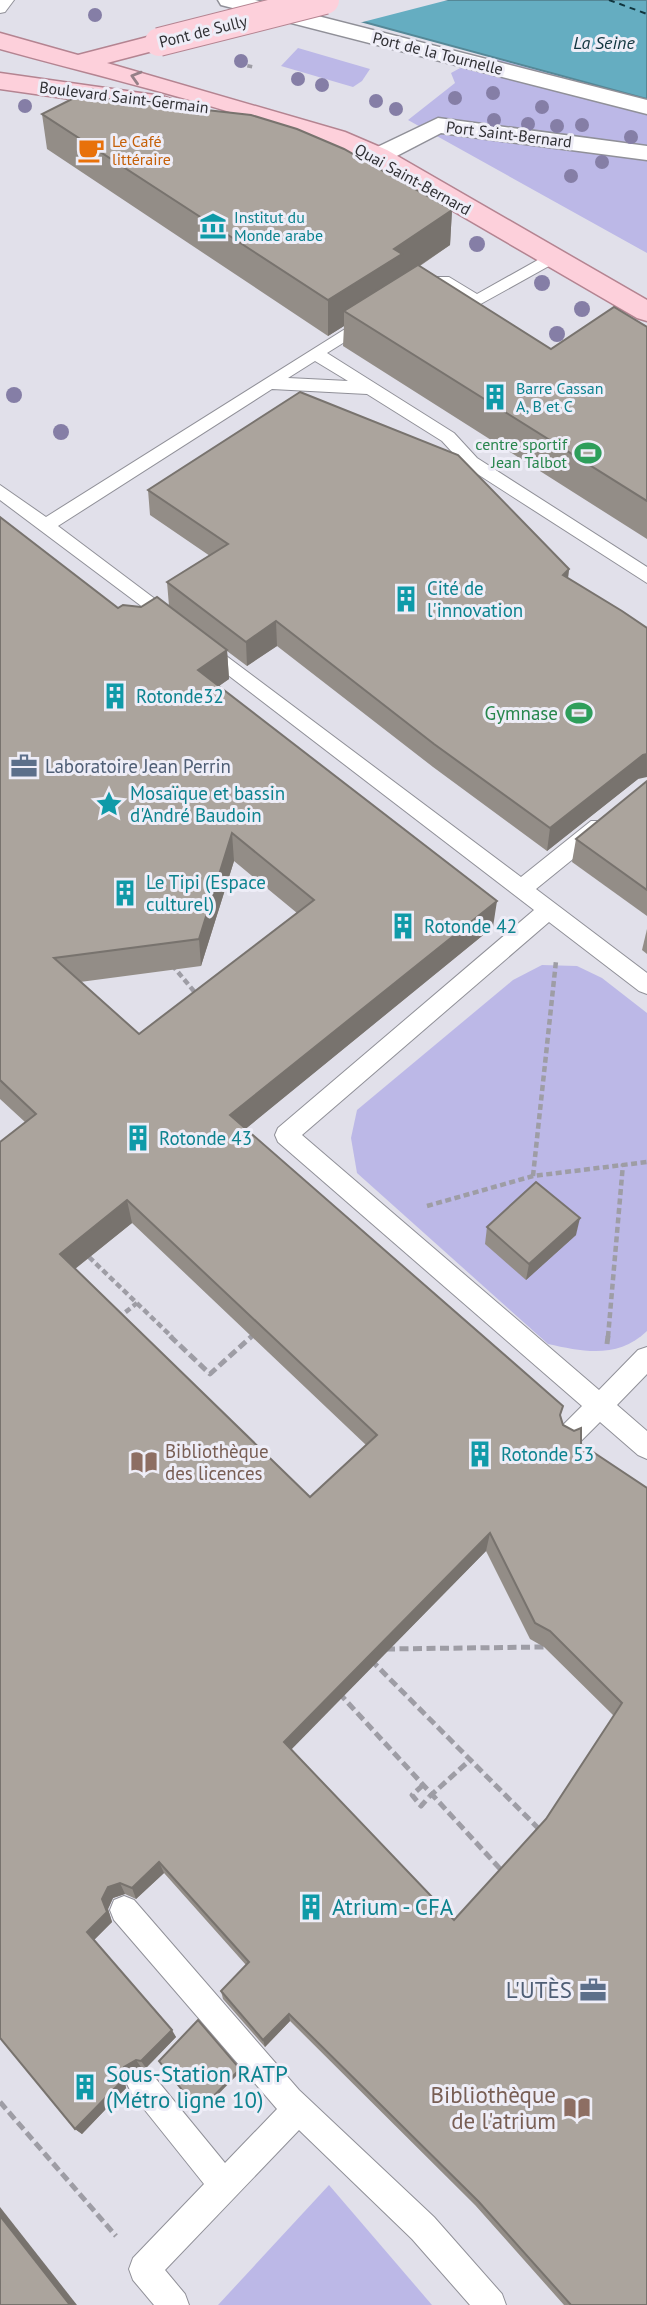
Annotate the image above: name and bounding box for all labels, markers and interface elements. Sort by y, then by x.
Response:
street label: Pont de Sully [157,10,250,52]
street label: Port de la Tournelle [371,27,505,79]
water label: La Seine [573,31,635,54]
one-way arrow [130,71,142,86]
street label: Boulevard Saint-Germain [38,77,210,117]
street label: Port Saint-Bernard [445,116,573,152]
place label: Le Café littéraire [112,131,171,169]
cafe icon: Le Café littéraire [76,135,106,165]
street label: Quai Saint-Bernard [351,139,475,219]
place label: Institut du Monde arabe [234,207,323,245]
museum icon: Institut du Monde arabe [198,211,228,241]
place label: Barre Cassan A, B et C [516,378,604,416]
building icon: Barre Cassan A, B et C [480,382,510,412]
place label: centre sportif Jean Talbot [475,434,568,472]
sports icon: centre sportif Jean Talbot [573,438,603,468]
place label: Cité de l'innovation [427,576,523,622]
building icon: Cité de l'innovation [391,584,421,614]
building icon: Rotonde32 [100,681,130,711]
place label: Rotonde32 [136,684,224,708]
sports icon: Gymnase [564,698,594,728]
place label: Gymnase [485,701,558,725]
office icon: Laboratoire Jean Perrin [9,751,39,781]
place label: Laboratoire Jean Perrin [45,754,231,778]
place label: Mosaïque et bassin d'André Baudoin [130,781,285,827]
place icon: Mosaïque et bassin d'André Baudoin [94,789,124,819]
place label: Le Tipi (Espace culturel) [146,870,266,916]
building icon: Le Tipi (Espace culturel) [110,878,140,908]
building icon: Rotonde 42 [388,911,418,941]
place label: Rotonde 42 [424,914,517,938]
building icon: Rotonde 43 [123,1123,153,1153]
place label: Rotonde 43 [159,1126,252,1150]
place label: Bibliothèque des licences [165,1439,269,1485]
building icon: Rotonde 53 [465,1439,495,1469]
place label: Rotonde 53 [501,1442,594,1466]
library icon: Bibliothèque des licences [129,1447,159,1477]
building icon: Atrium - CFA [296,1892,326,1922]
place label: Atrium - CFA [332,1892,454,1921]
place label: L'UTÈS [506,1975,572,2004]
office icon: L'UTÈS [578,1975,608,2005]
place label: Sous-Station RATP (Métro ligne 10) [106,2059,288,2114]
building icon: Sous-Station RATP (Métro ligne 10) [70,2072,100,2102]
place label: Bibliothèque de l'atrium [431,2080,556,2135]
library icon: Bibliothèque de l'atrium [562,2093,592,2123]

